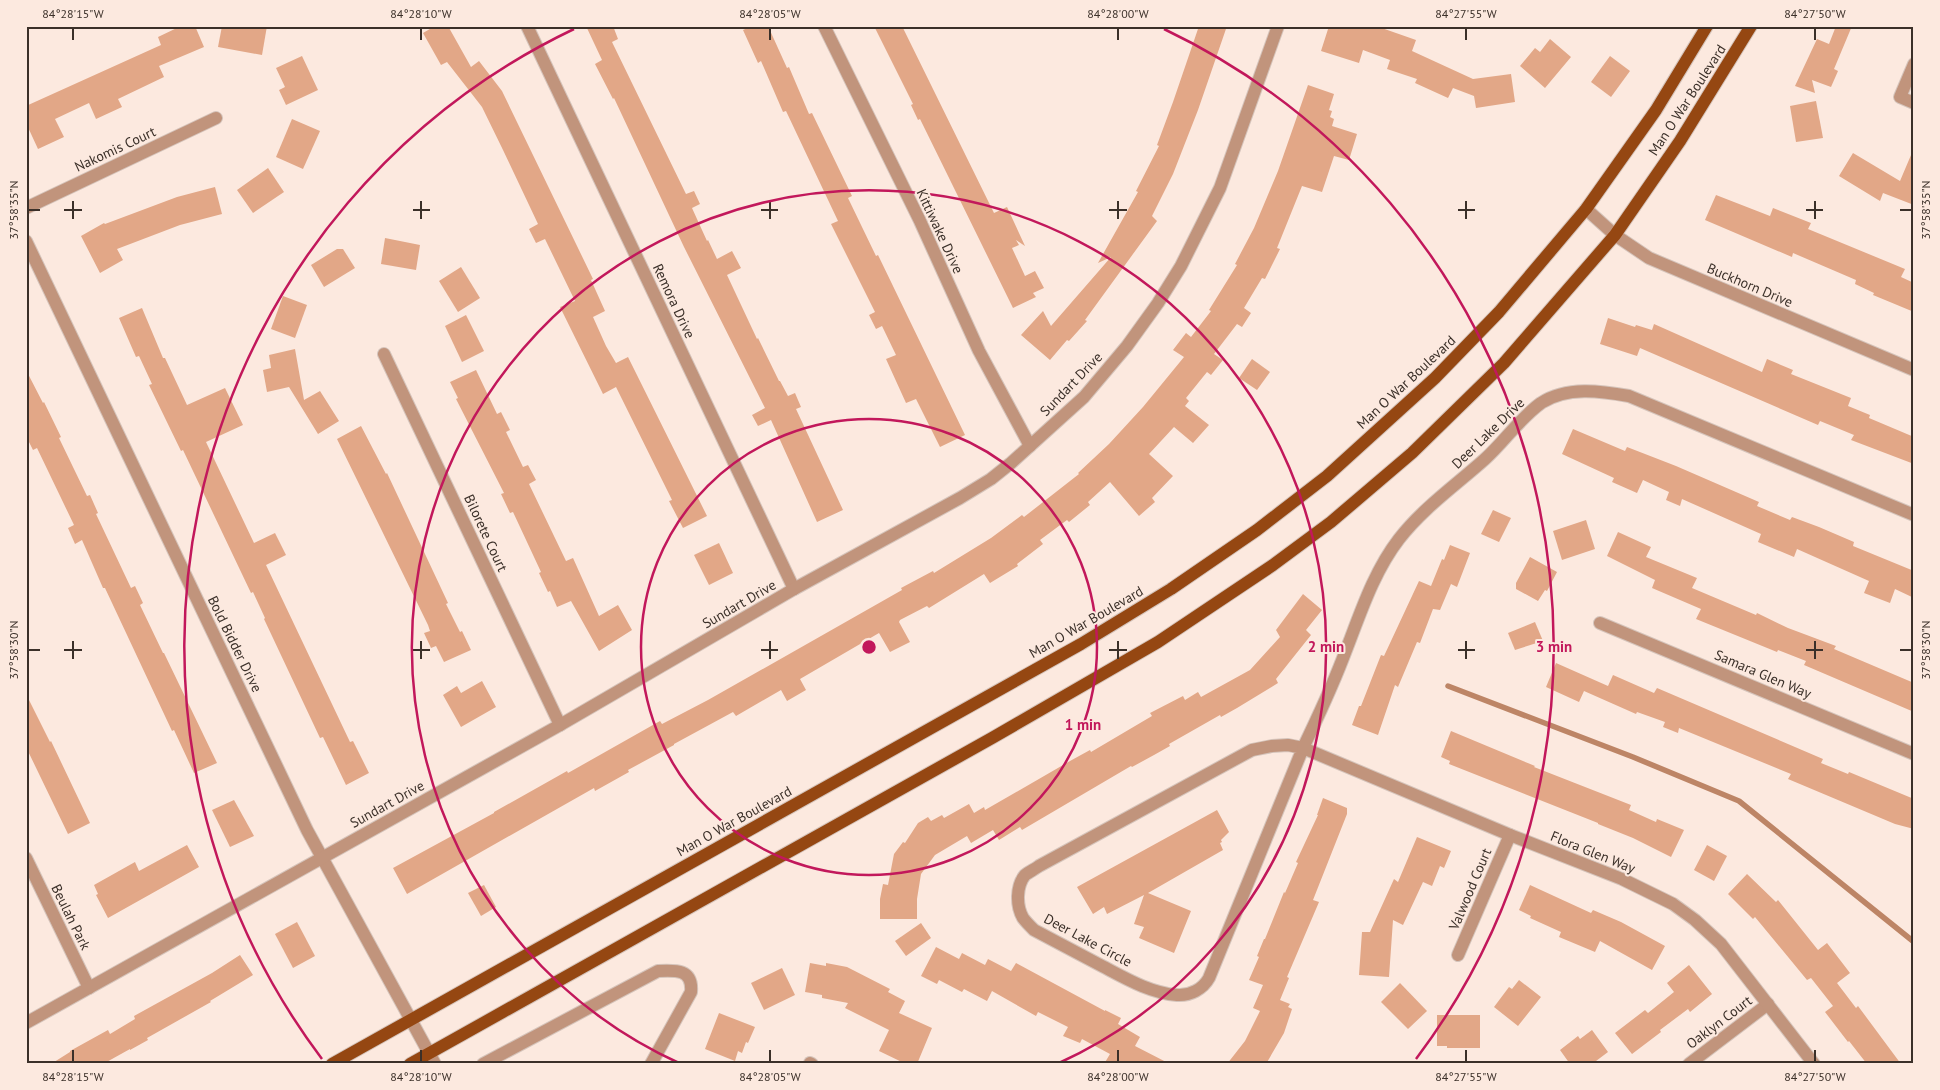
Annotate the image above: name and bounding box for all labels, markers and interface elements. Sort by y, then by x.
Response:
text: 84°28'15"W [42,6,104,21]
text: 84°28'10"W [390,6,452,21]
text: 84°28'05"W [739,6,801,21]
text: 84°28'00"W [1087,6,1149,21]
text: 84°27'55"W [1435,6,1497,21]
text: 84°27'50"W [1784,6,1846,21]
street label: Man O War Boulevard [1644,41,1730,159]
street label: Nakomis Court [71,122,159,176]
text: 37°58'35"N [6,180,21,240]
text: 37°58'35"N [1918,180,1933,240]
street label: Kittiwake Drive [912,186,968,276]
street label: Buckhorn Drive [1704,259,1796,311]
street label: Remora Drive [649,261,699,341]
street label: Man O War Boulevard [1353,331,1459,433]
street label: Sundart Drive [1036,348,1106,420]
street label: Deer Lake Drive [1448,394,1528,472]
street label: Bilorete Court [460,491,512,575]
street label: Sundart Drive [699,576,779,632]
street label: Man O War Boulevard [1026,582,1146,662]
street label: Bold Bidder Drive [204,593,266,695]
text: 37°58'30"N [6,620,21,680]
text: 37°58'30"N [1918,620,1933,680]
text: 2 min [1308,637,1344,656]
text: 3 min [1536,637,1572,656]
centre of rings [860,638,878,656]
street label: Samara Glen Way [1712,645,1815,703]
text: 1 min [1065,715,1101,734]
street label: Sundart Drive [347,776,427,832]
street label: Man O War Boulevard [673,782,795,860]
street label: Flora Glen Way [1548,827,1638,877]
street label: Valwood Court [1444,845,1495,934]
street label: Beulah Park [47,881,95,953]
street label: Deer Lake Circle [1041,909,1135,971]
street label: Oaklyn Court [1683,991,1756,1053]
text: 84°28'15"W [42,1069,104,1084]
text: 84°28'10"W [390,1069,452,1084]
text: 84°28'05"W [739,1069,801,1084]
text: 84°28'00"W [1087,1069,1149,1084]
text: 84°27'55"W [1435,1069,1497,1084]
text: 84°27'50"W [1784,1069,1846,1084]

